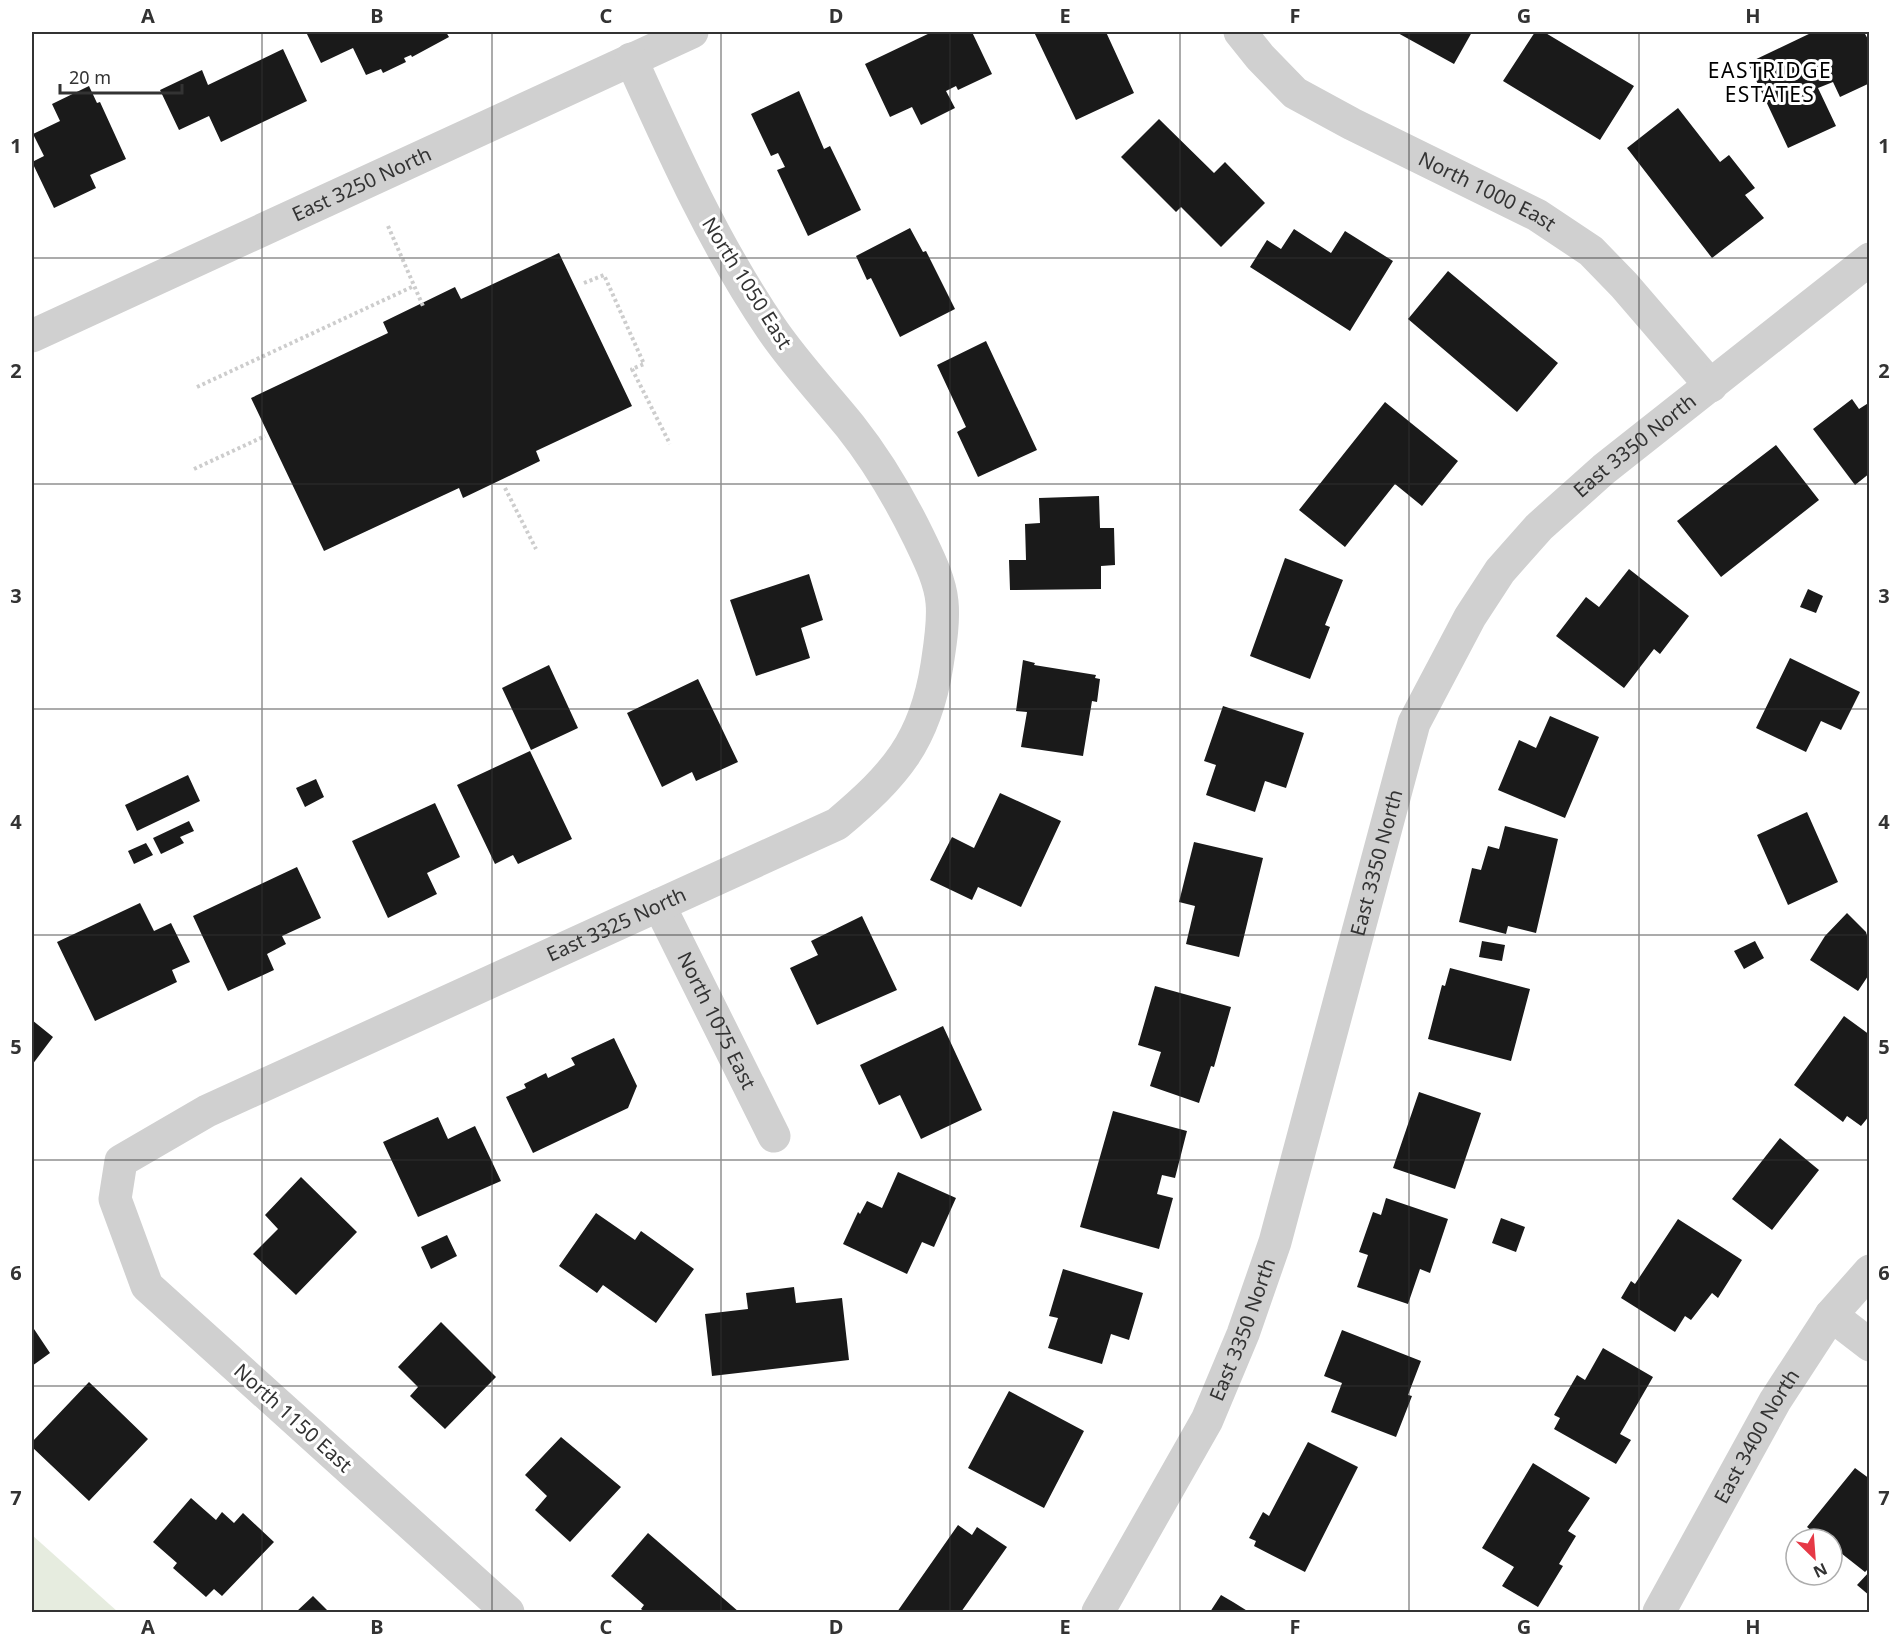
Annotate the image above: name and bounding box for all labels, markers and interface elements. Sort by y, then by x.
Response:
text: A [141,2,155,29]
text: B [370,2,384,29]
text: C [600,2,613,29]
text: D [829,2,843,29]
text: E [1059,2,1071,29]
text: F [1290,2,1300,29]
text: G [1517,2,1531,29]
text: H [1745,2,1761,29]
district label: EASTRIDGE ESTATES [1708,56,1832,108]
scale bar [60,57,182,95]
text: 20 m [69,65,111,89]
text: 1 [10,132,22,159]
text: 1 [1878,132,1890,159]
street label: East 3250 North [287,140,436,227]
street label: North 1000 East [1414,145,1561,237]
street label: North 1050 East [696,212,799,354]
text: 2 [10,357,22,384]
text: 2 [1878,357,1890,384]
street label: East 3350 North [1567,387,1701,503]
text: 3 [10,582,22,609]
text: 3 [1878,582,1890,609]
street label: East 3350 North [1344,786,1409,939]
text: 4 [10,808,22,835]
text: 4 [1878,808,1890,835]
street label: East 3325 North [542,881,690,968]
street label: North 1075 East [671,947,763,1094]
text: 5 [10,1033,22,1060]
text: 5 [1878,1033,1890,1060]
street label: East 3350 North [1203,1255,1281,1405]
text: 6 [10,1259,22,1286]
text: 6 [1878,1259,1890,1286]
street label: North 1150 East [228,1357,358,1478]
street label: East 3400 North [1707,1364,1805,1508]
text: 7 [10,1484,22,1511]
text: 7 [1878,1484,1890,1511]
north arrow [1784,1527,1844,1587]
text: N [1810,1558,1831,1583]
text: A [141,1613,155,1640]
text: B [370,1613,384,1640]
text: C [600,1613,613,1640]
text: D [829,1613,843,1640]
text: E [1059,1613,1071,1640]
text: F [1290,1613,1300,1640]
text: G [1517,1613,1531,1640]
text: H [1745,1613,1761,1640]

